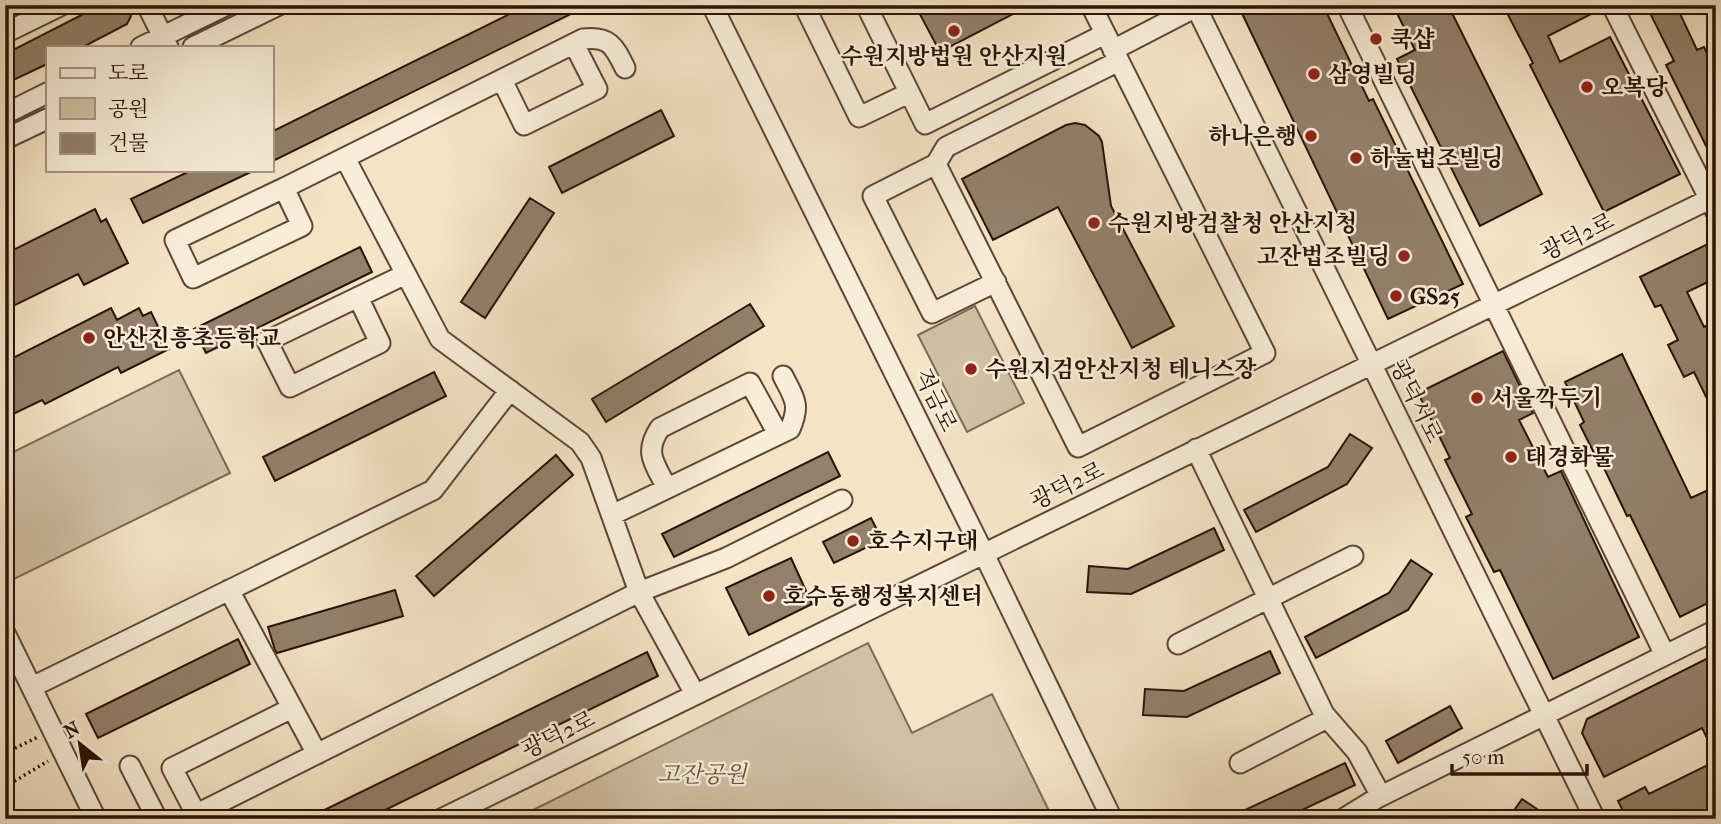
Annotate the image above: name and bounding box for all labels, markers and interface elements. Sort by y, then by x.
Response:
marker: 수원지방법원 안산지원 [946,23,962,39]
place label: 쿡샵 [1390,26,1435,53]
marker: 쿡샵 [1368,31,1384,47]
place label: 수원지방법원 안산지원 [840,43,1068,70]
legend [46,46,273,172]
text: 도로 [108,61,149,85]
place label: 삼영빌딩 [1328,61,1417,88]
marker: 삼영빌딩 [1306,66,1322,82]
place label: 오복당 [1601,74,1668,101]
marker: 오복당 [1579,79,1595,95]
text: 공원 [108,97,149,121]
place label: 하나은행 [1208,123,1297,150]
marker: 하나은행 [1303,128,1319,144]
text: 건물 [108,131,149,155]
place label: 하눌법조빌딩 [1370,145,1503,172]
marker: 하눌법조빌딩 [1348,150,1364,166]
street label: 광덕2로 [1536,207,1618,266]
place label: 수원지방검찰청 안산지청 [1108,210,1357,237]
marker: 수원지방검찰청 안산지청 [1086,215,1102,231]
place label: 고잔법조빌딩 [1257,243,1390,270]
marker: 고잔법조빌딩 [1396,248,1412,264]
place label: GS25 [1410,283,1460,310]
marker: GS25 [1388,288,1404,304]
place label: 안산진흥초등학교 [103,325,282,352]
marker: 안산진흥초등학교 [81,330,97,346]
street label: 광덕서로 [1385,355,1448,447]
place label: 수원지검안산지청 테니스장 [985,356,1257,383]
marker: 수원지검안산지청 테니스장 [963,361,979,377]
street label: 적금로 [909,364,962,436]
place label: 서울깍두기 [1491,385,1602,412]
marker: 서울깍두기 [1469,390,1485,406]
place label: 태경화물 [1525,444,1614,471]
marker: 태경화물 [1503,449,1519,465]
street label: 광덕2로 [1026,456,1108,515]
place label: 호수지구대 [867,528,978,555]
marker: 호수지구대 [845,533,861,549]
place label: 호수동행정복지센터 [783,583,983,610]
marker: 호수동행정복지센터 [761,588,777,604]
street label: 광덕2로 [517,705,599,764]
north arrow [46,708,116,778]
text: N [60,717,84,743]
scale bar [1452,733,1586,777]
text: 50 m [1462,745,1505,769]
park label: 고잔공원 [658,761,748,788]

